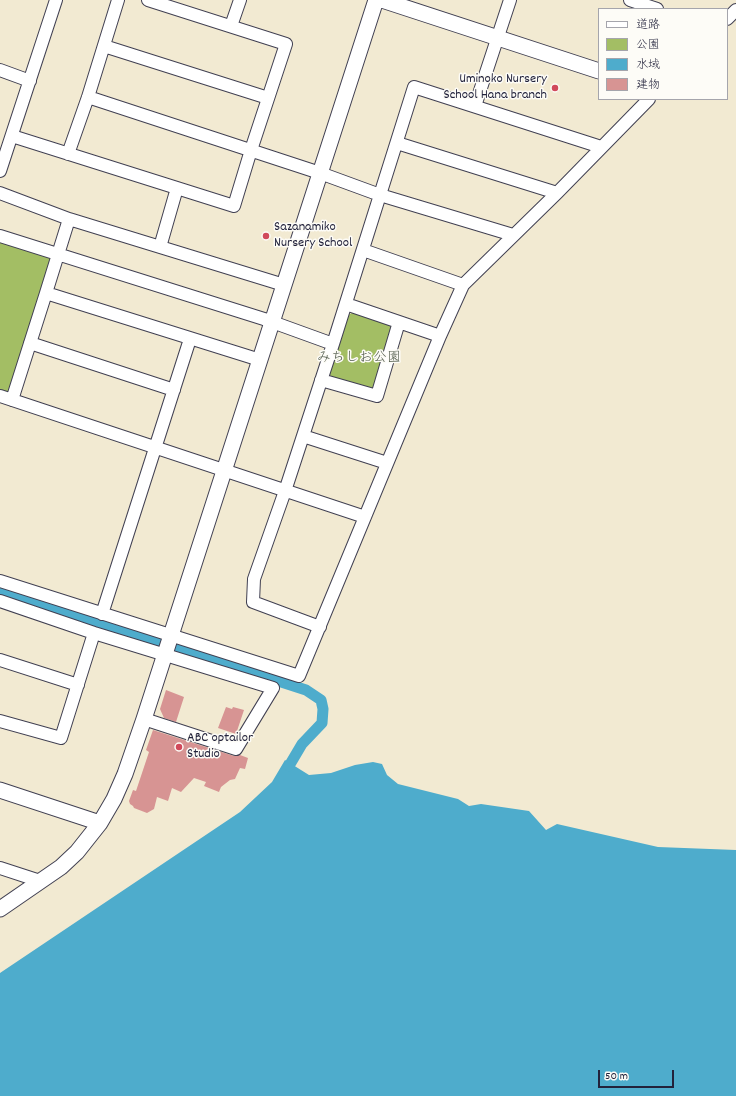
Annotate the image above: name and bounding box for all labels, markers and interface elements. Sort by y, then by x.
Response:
legend [598,8,728,100]
text: 道路 [636,17,660,34]
text: 公園 [636,37,660,54]
text: 水域 [636,57,660,74]
place label: Uminoko Nursery School Hana branch [443,72,547,104]
text: 建物 [636,77,660,94]
marker: Uminoko Nursery School Hana branch [550,83,560,93]
place label: Sazanamiko Nursery School [274,220,352,252]
marker: Sazanamiko Nursery School [261,231,271,241]
park label: みちしお公園 [317,351,401,367]
place label: ABC optailor Studio [187,731,253,764]
marker: ABC optailor Studio [174,742,184,752]
scale bar [600,1062,676,1088]
text: 50 m [605,1068,628,1085]

